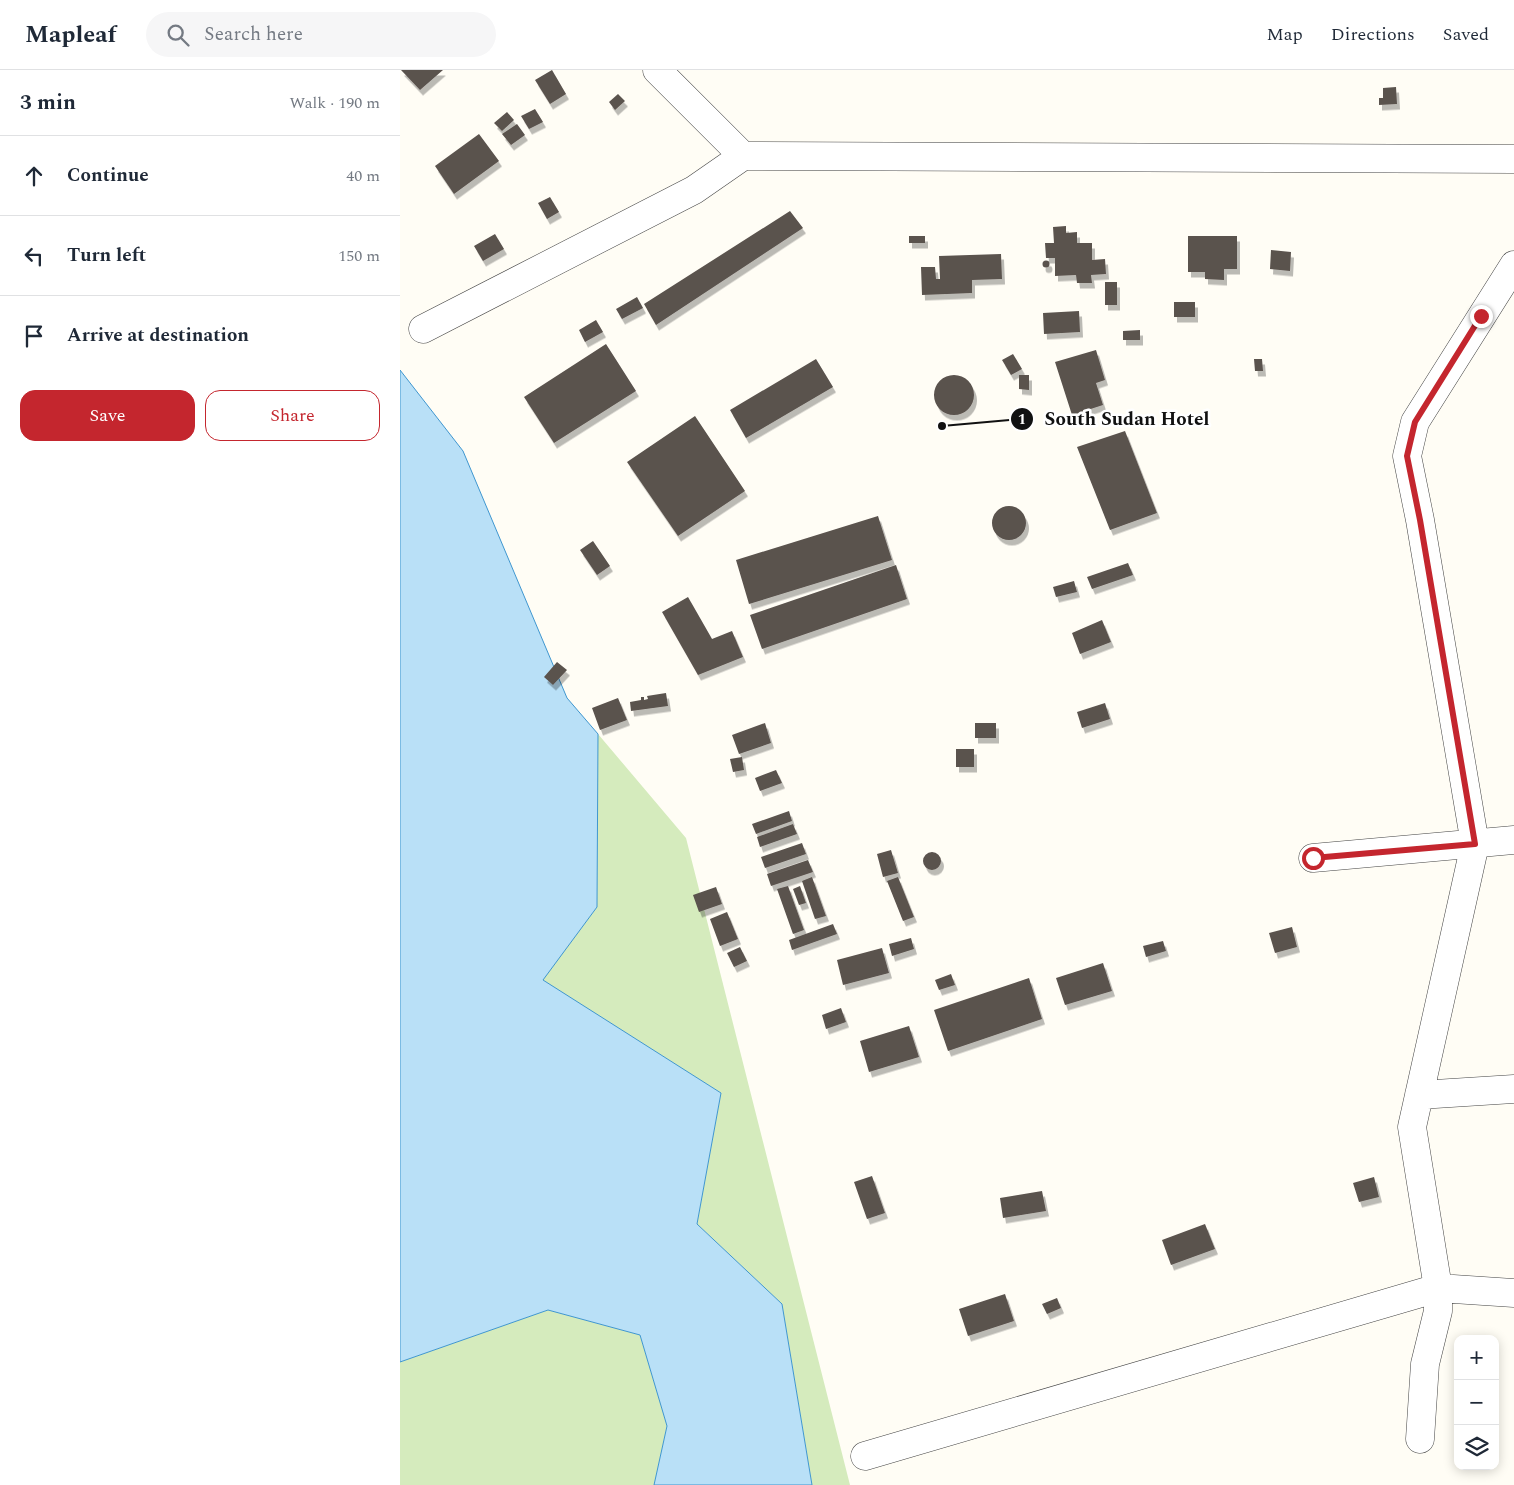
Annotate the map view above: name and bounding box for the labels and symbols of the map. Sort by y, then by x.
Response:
route end [1470,305,1493,328]
callout: South Sudan Hotel [1009,402,1220,436]
text: South Sudan Hotel [1044,405,1210,434]
text: 1 [1018,408,1026,431]
route start [1302,847,1325,870]

